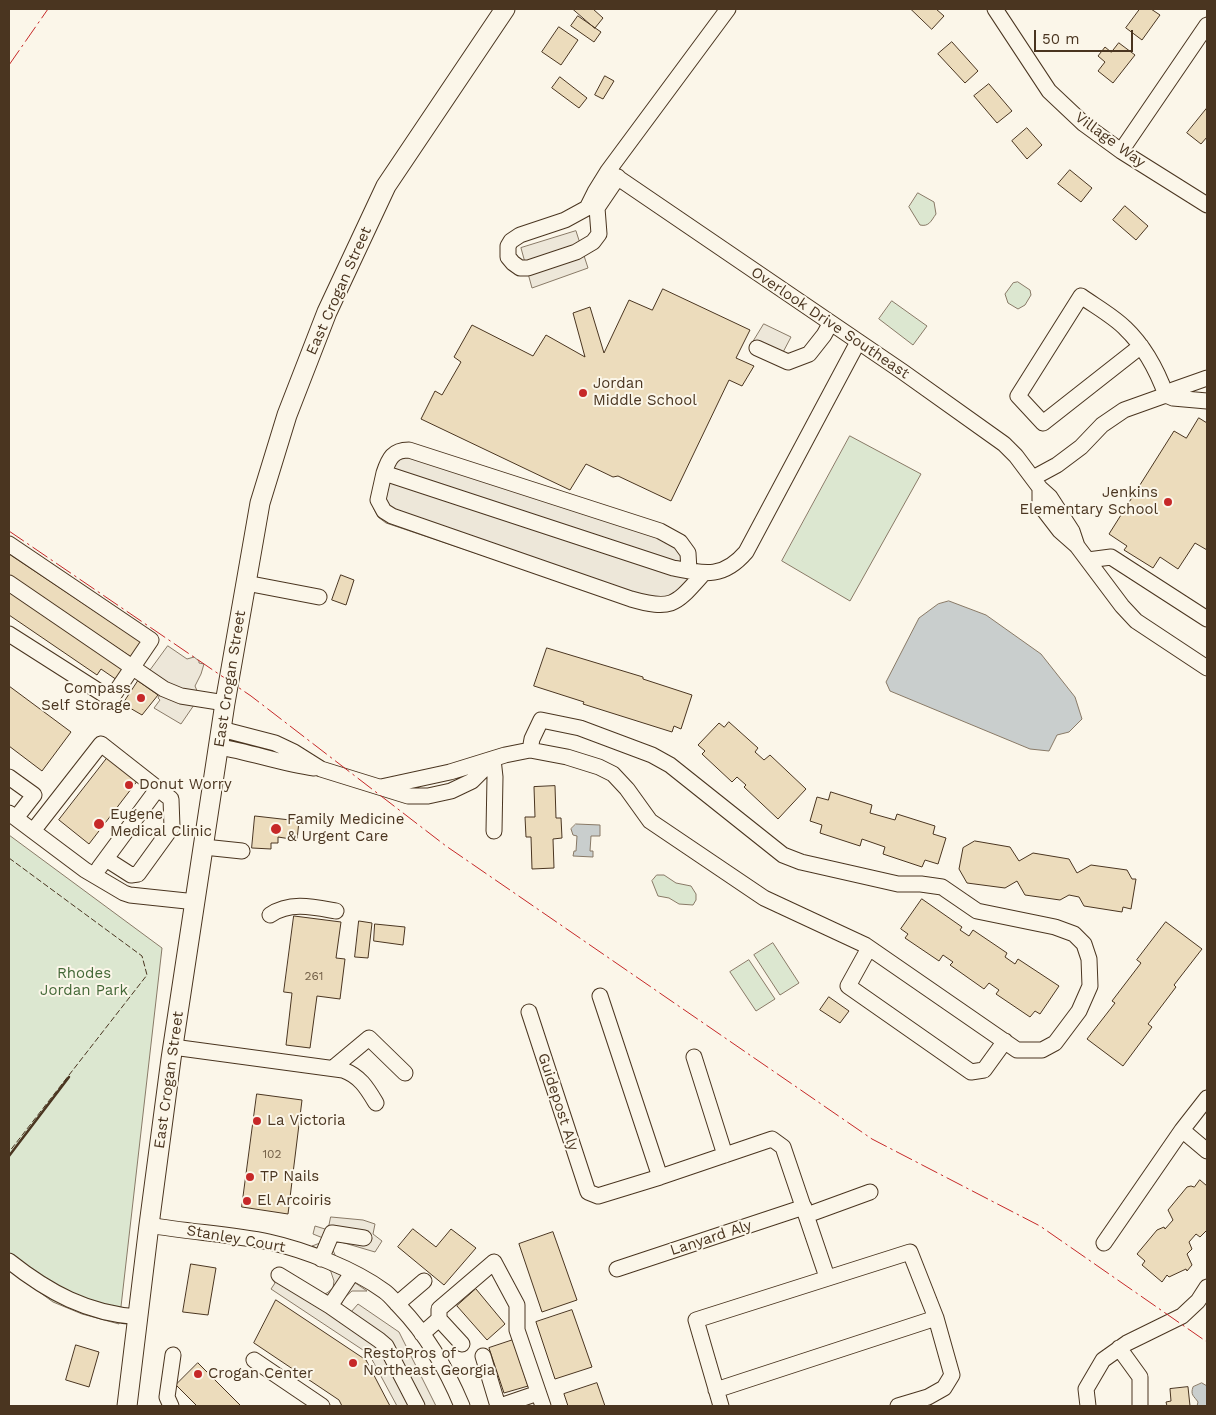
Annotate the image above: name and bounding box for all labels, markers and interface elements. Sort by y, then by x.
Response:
scale bar [1036,20,1135,52]
text: 50 m [1042,30,1079,48]
street label: Village Way [1071,108,1149,172]
street label: East Crogan Street [303,224,375,358]
street label: Overlook Drive Southeast [747,263,913,383]
place label: Jordan Middle School [593,375,697,410]
marker: Jordan Middle School [577,387,589,399]
place label: Jenkins Elementary School [1019,484,1158,519]
marker: Jenkins Elementary School [1162,496,1174,508]
street label: East Crogan Street [210,609,250,749]
place label: Compass Self Storage [41,680,131,715]
marker: Compass Self Storage [135,692,147,704]
place label: Donut Worry [139,776,232,794]
marker: Donut Worry [123,779,135,791]
place label: Eugene Medical Clinic [110,806,212,841]
place label: Family Medicine & Urgent Care [287,811,404,846]
marker: Eugene Medical Clinic [92,817,106,831]
marker: Family Medicine & Urgent Care [269,822,283,836]
park label: Rhodes Jordan Park [40,965,128,1000]
house number: 261 [305,969,323,983]
street label: East Crogan Street [150,1010,188,1150]
street label: Guidepost Aly [534,1051,582,1153]
place label: La Victoria [267,1112,346,1130]
marker: La Victoria [251,1115,263,1127]
house number: 102 [262,1147,282,1161]
place label: TP Nails [260,1168,319,1186]
marker: TP Nails [244,1171,256,1183]
place label: El Arcoiris [257,1192,331,1210]
marker: El Arcoiris [241,1195,253,1207]
street label: Lanyard Aly [668,1216,754,1260]
street label: Stanley Court [185,1221,287,1257]
place label: RestoPros of Northeast Georgia [363,1345,495,1380]
marker: RestoPros of Northeast Georgia [347,1357,359,1369]
place label: Crogan Center [208,1365,313,1383]
marker: Crogan Center [192,1368,204,1380]

